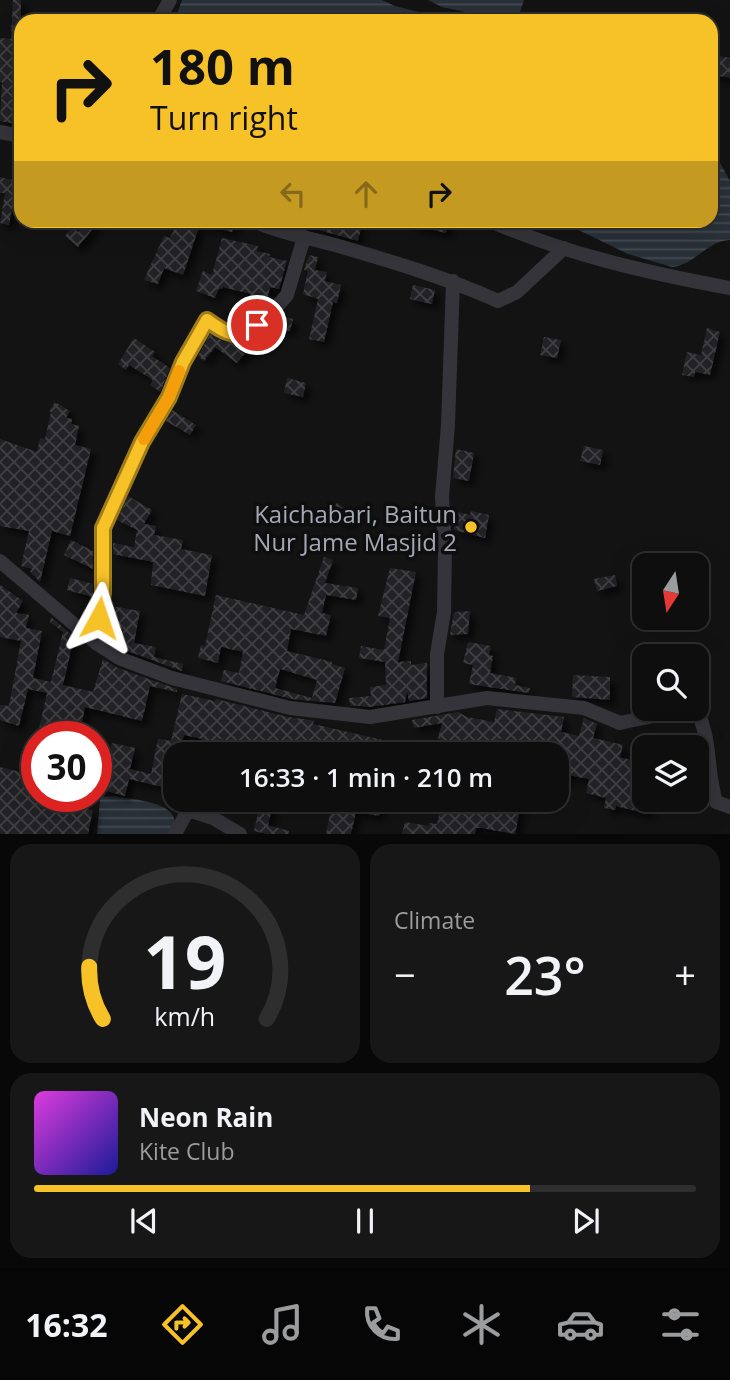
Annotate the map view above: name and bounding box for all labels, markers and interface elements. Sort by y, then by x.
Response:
text: 180 m [150,33,295,99]
icon: right [35,42,126,133]
text: Turn right [150,96,298,139]
icon: left [274,175,312,213]
icon: ahead [347,175,385,213]
icon: right [420,175,458,213]
pin [227,295,287,355]
icon: arrive [238,306,276,344]
place label: Kaichabari, Baitun Nur Jame Masjid 2 [253,497,457,558]
marker: Kaichabari, Baitun Nur Jame Masjid 2 [463,519,479,535]
north arrow [632,553,709,630]
map controls [632,553,709,812]
position arrow [62,581,136,655]
button: search [632,644,709,721]
speed limit sign: 30 [21,721,112,812]
button: layers [632,735,709,812]
text: 16:33 · 1 min · 210 m [239,759,493,795]
text: Climate [394,904,475,936]
text: 19 [143,912,227,1011]
text: 23° [504,939,586,1010]
text: − [394,948,416,1000]
text: + [674,948,696,1000]
text: km/h [155,999,215,1033]
text: Neon Rain [139,1099,273,1135]
text: Kite Club [139,1135,234,1167]
icon: previous [125,1202,163,1240]
icon: pause [346,1202,384,1240]
icon: next [567,1202,605,1240]
icon: directions [158,1300,207,1349]
icon: music [258,1300,307,1349]
icon: phone [357,1300,406,1349]
icon: climate [457,1300,506,1349]
icon: car [556,1300,605,1349]
icon: filters [656,1300,705,1349]
text: 16:32 [25,1303,108,1346]

